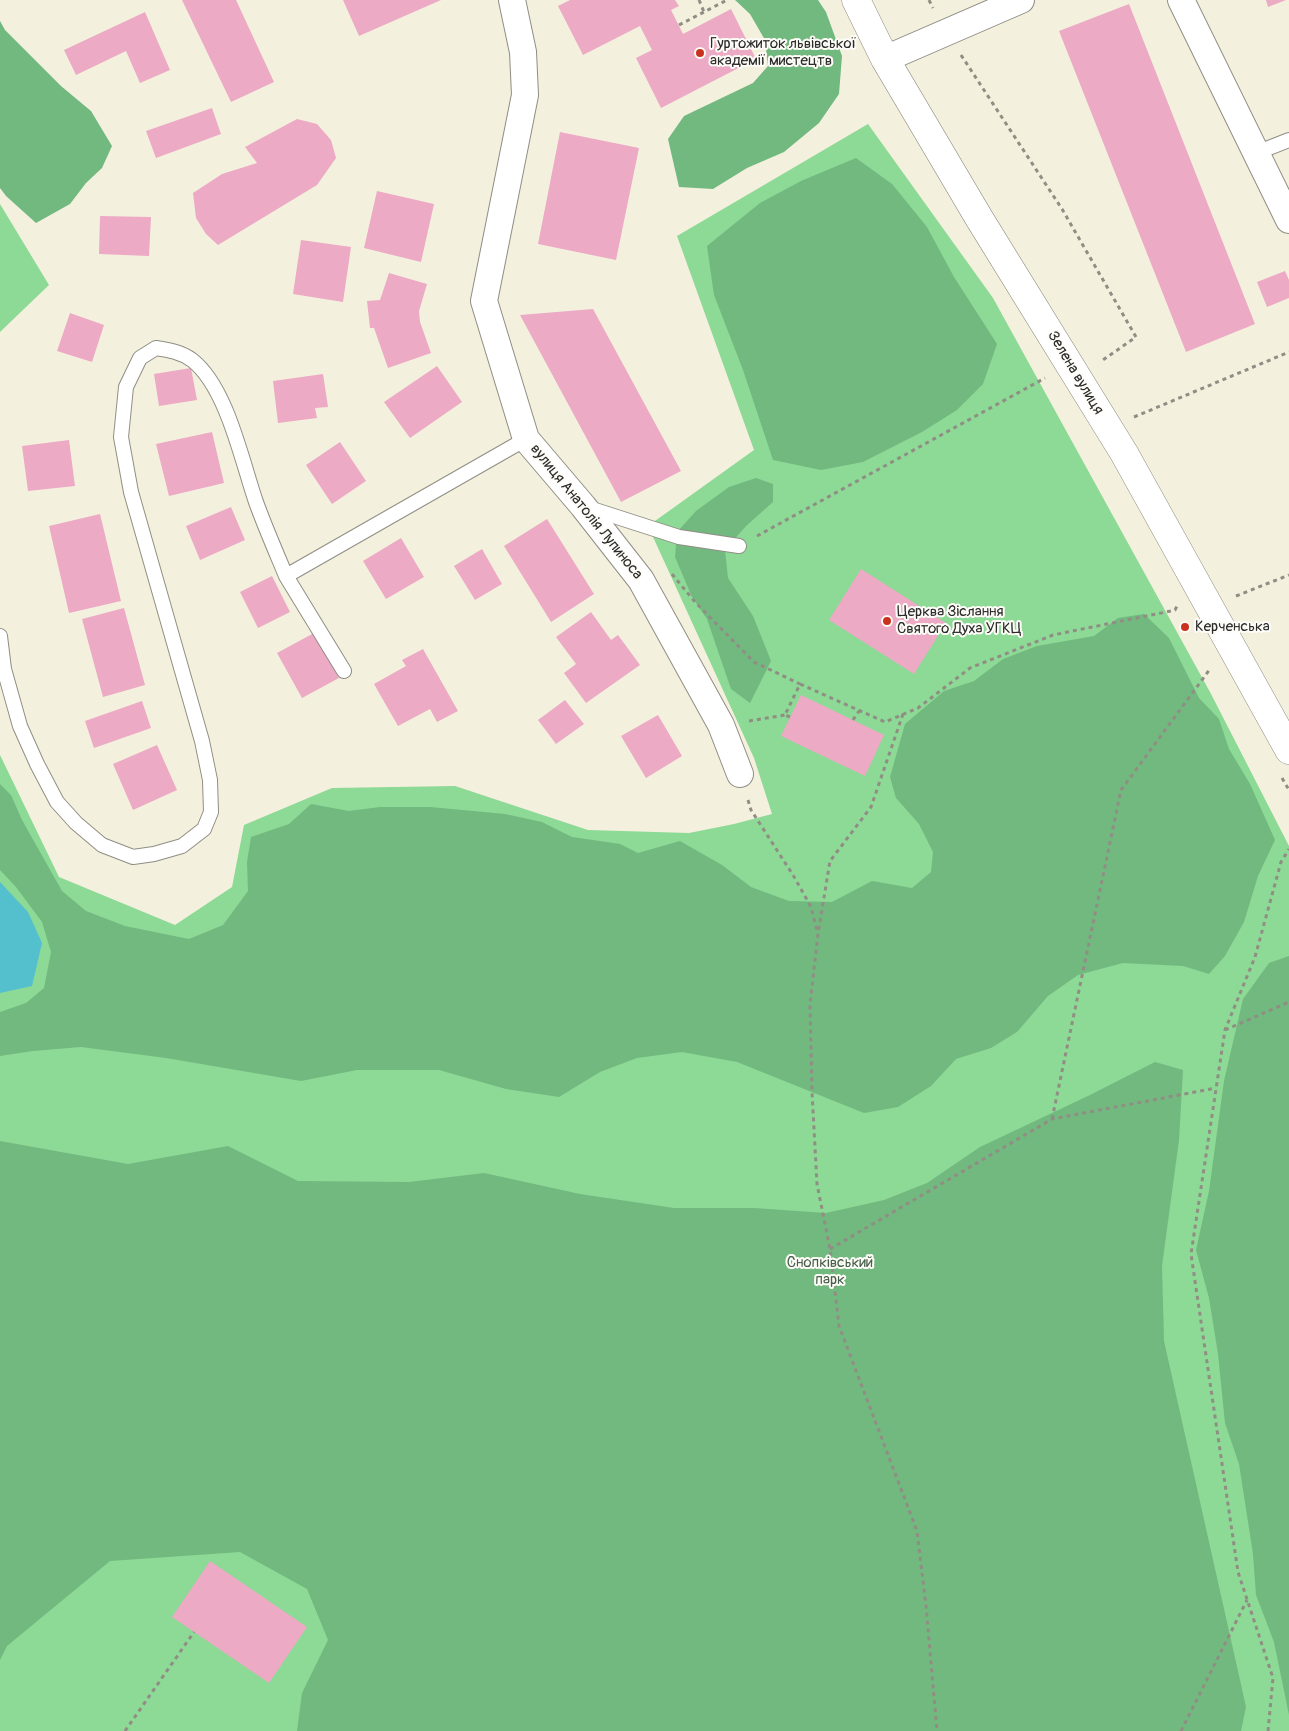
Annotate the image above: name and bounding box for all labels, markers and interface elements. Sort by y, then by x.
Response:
place label: Гуртожиток львівської академії мистецтв [710,35,857,70]
marker: Гуртожиток львівської академії мистецтв [694,47,706,59]
street label: Зелена вулиця [1043,328,1107,418]
street label: вулиця Анатолія Лупиноса [526,441,646,583]
place label: Церква Зіслання Святого Духа УГКЦ [897,603,1021,638]
marker: Церква Зіслання Святого Духа УГКЦ [881,615,893,627]
place label: Керченська [1195,618,1270,636]
marker: Керченська [1179,621,1191,633]
park label: Снопківський парк [787,1254,873,1289]

